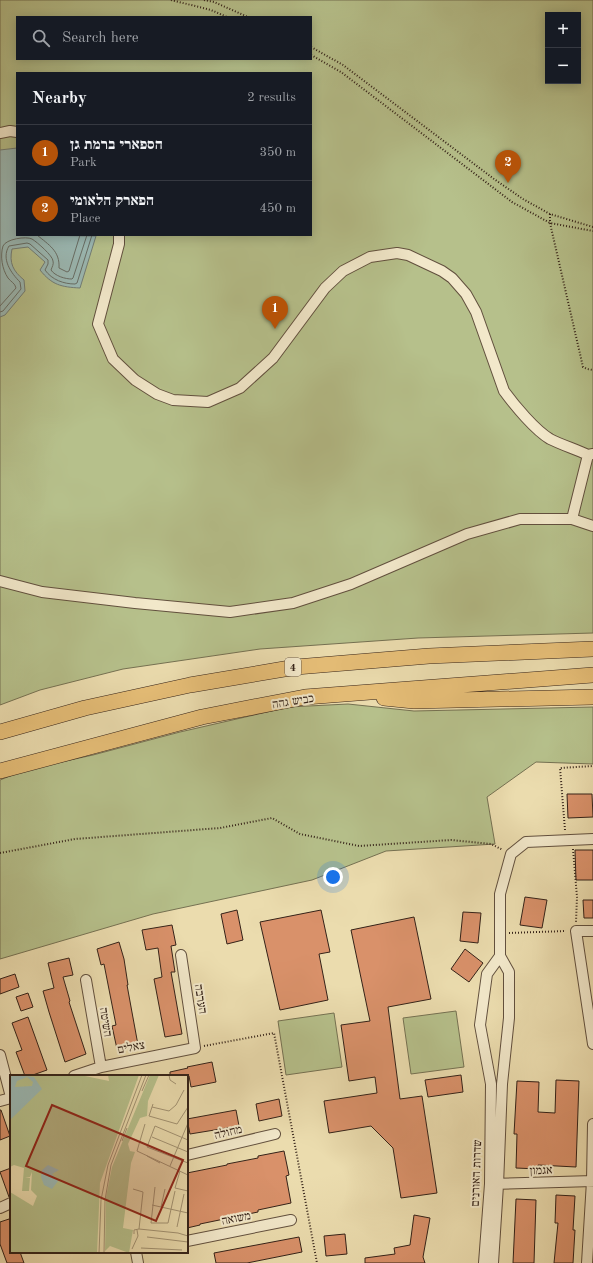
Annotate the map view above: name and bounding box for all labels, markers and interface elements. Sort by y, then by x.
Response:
map controls [545,12,581,84]
button: + [545,12,581,48]
search box [16,16,312,60]
icon: search [30,27,52,49]
text: Search here [62,31,139,46]
button: − [545,48,581,84]
text: Nearby [32,90,87,107]
text: 2 results [247,91,296,104]
text: הספארי ברמת גן [70,138,163,153]
text: 1 [41,146,49,159]
text: 350 m [259,146,296,159]
pin: 2 [495,150,521,183]
text: Park [70,156,97,169]
text: הפארק הלאומי [70,194,154,209]
text: 2 [41,202,49,215]
text: 450 m [259,202,296,215]
text: Place [70,212,100,225]
pin: 1 [262,296,288,329]
road number: 4 [285,658,301,676]
street label: כביש גהה [271,693,315,711]
your location [323,867,343,887]
street label: הערבה [192,983,208,1015]
street label: השיטה [97,1007,113,1038]
street label: צאלים [116,1037,146,1057]
inset map [10,1075,188,1253]
street label: מחולה [212,1122,244,1142]
street label: שדרות האורנים [470,1139,484,1207]
street label: אגמון [529,1165,553,1177]
street label: משואה [220,1210,252,1228]

